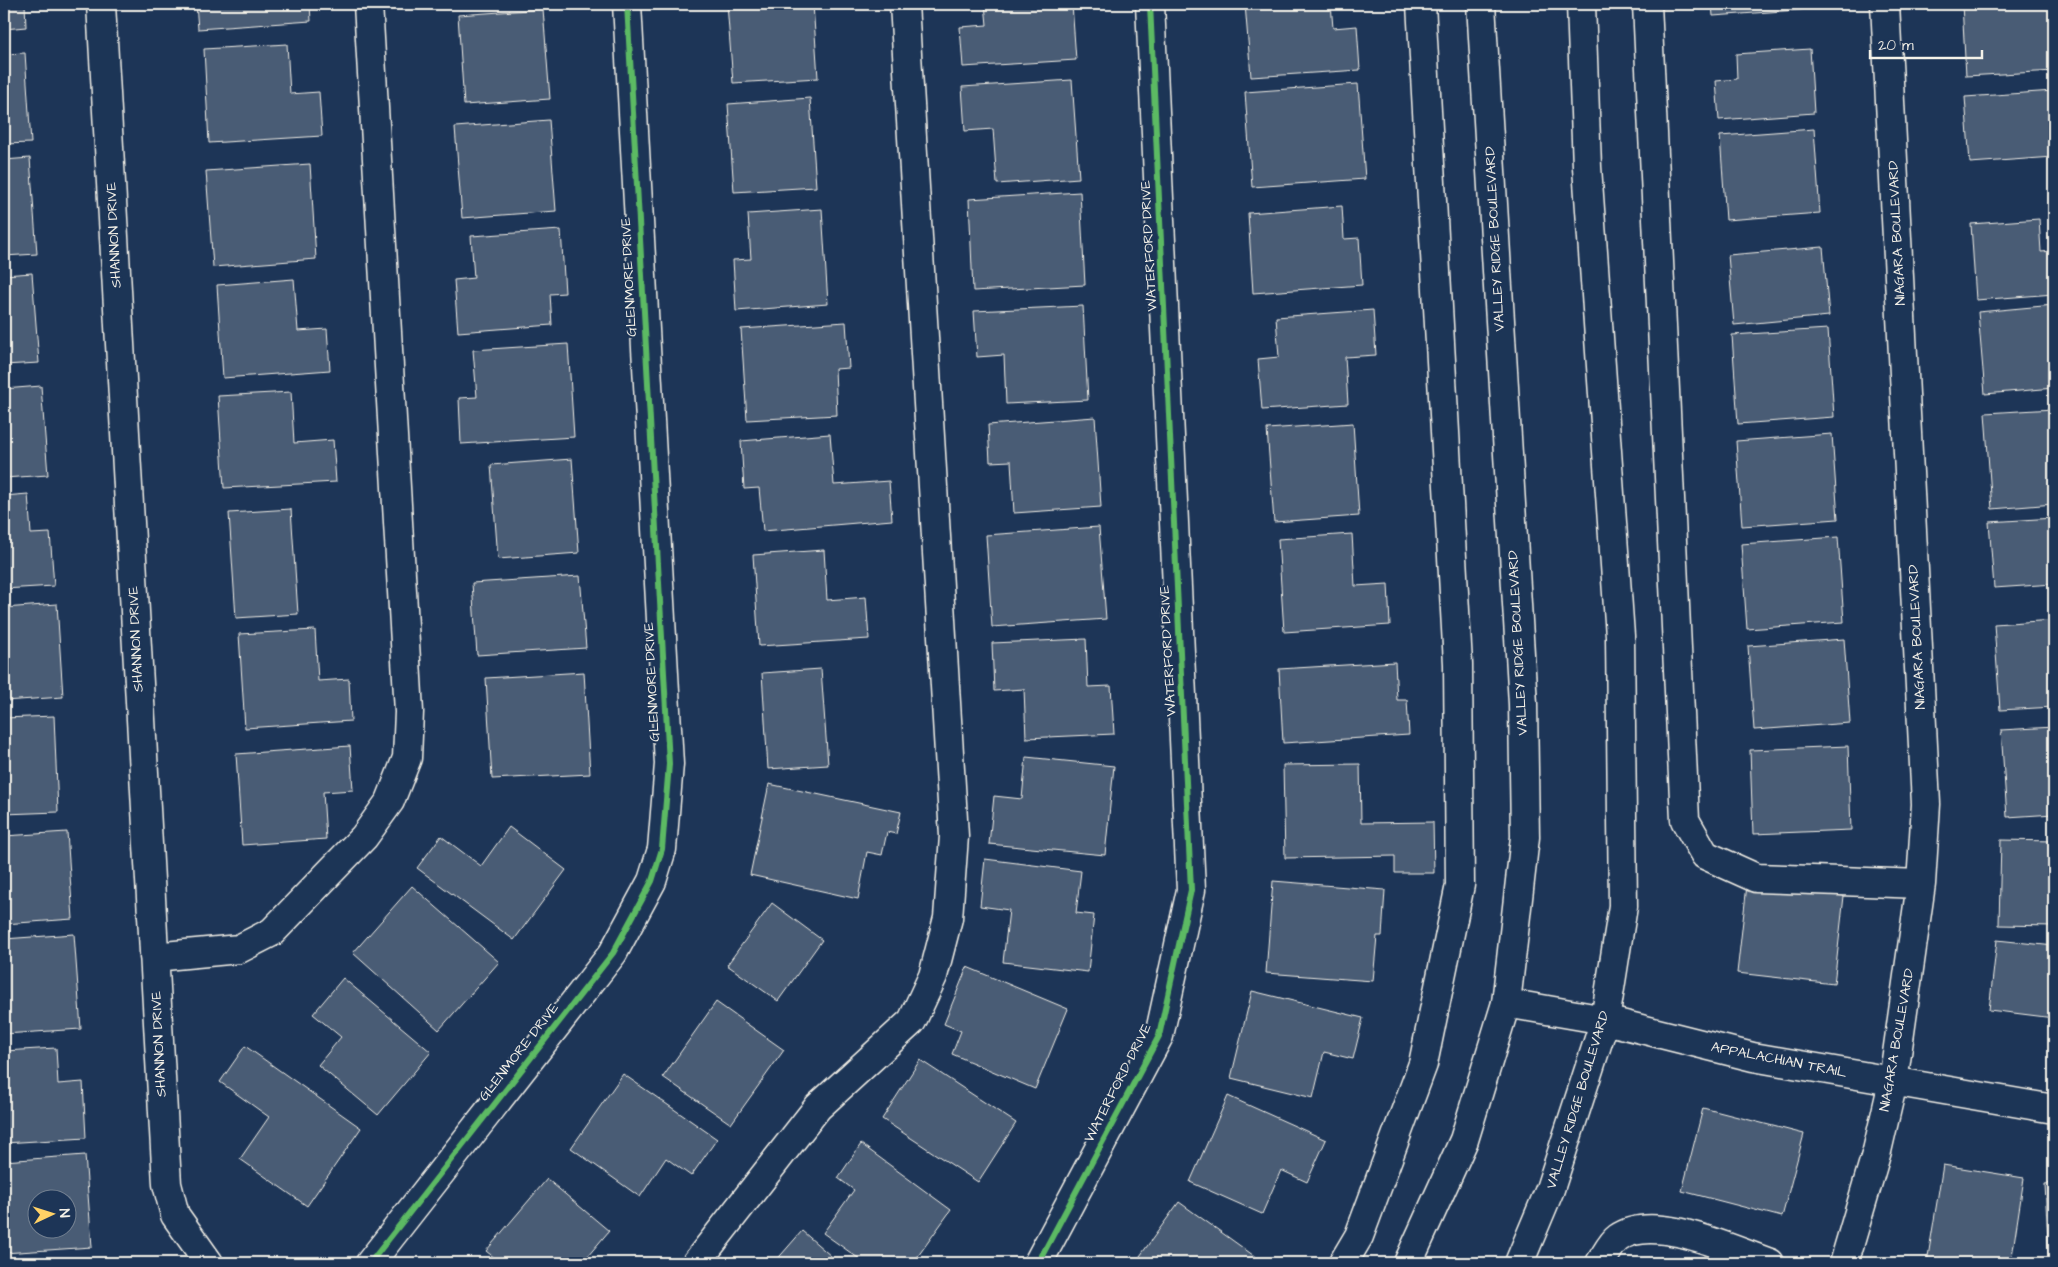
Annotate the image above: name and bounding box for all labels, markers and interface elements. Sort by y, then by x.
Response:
scale bar [1870,28,1983,60]
text: 20 m [1878,35,1914,56]
street label: VALLEY RIDGE BOULEVARD [1480,146,1510,332]
street label: NIAGARA BOULEVARD [1883,160,1911,306]
street label: WATERFORD DRIVE [1136,179,1162,312]
street label: SHANNON DRIVE [101,181,127,288]
street label: GLENMORE DRIVE [616,216,642,337]
street label: VALLEY RIDGE BOULEVARD [1503,550,1533,736]
street label: NIAGARA BOULEVARD [1903,564,1931,710]
street label: WATERFORD DRIVE [1155,584,1181,717]
street label: SHANNON DRIVE [123,585,149,692]
street label: GLENMORE DRIVE [639,621,665,742]
street label: NIAGARA BOULEVARD [1875,967,1919,1113]
street label: SHANNON DRIVE [146,990,172,1097]
street label: GLENMORE DRIVE [474,998,564,1105]
street label: VALLEY RIDGE BOULEVARD [1541,1008,1615,1192]
street label: WATERFORD DRIVE [1079,1019,1157,1146]
street label: APPALACHIAN TRAIL [1709,1037,1849,1083]
north arrow [28,1190,78,1240]
text: N [54,1208,74,1218]

